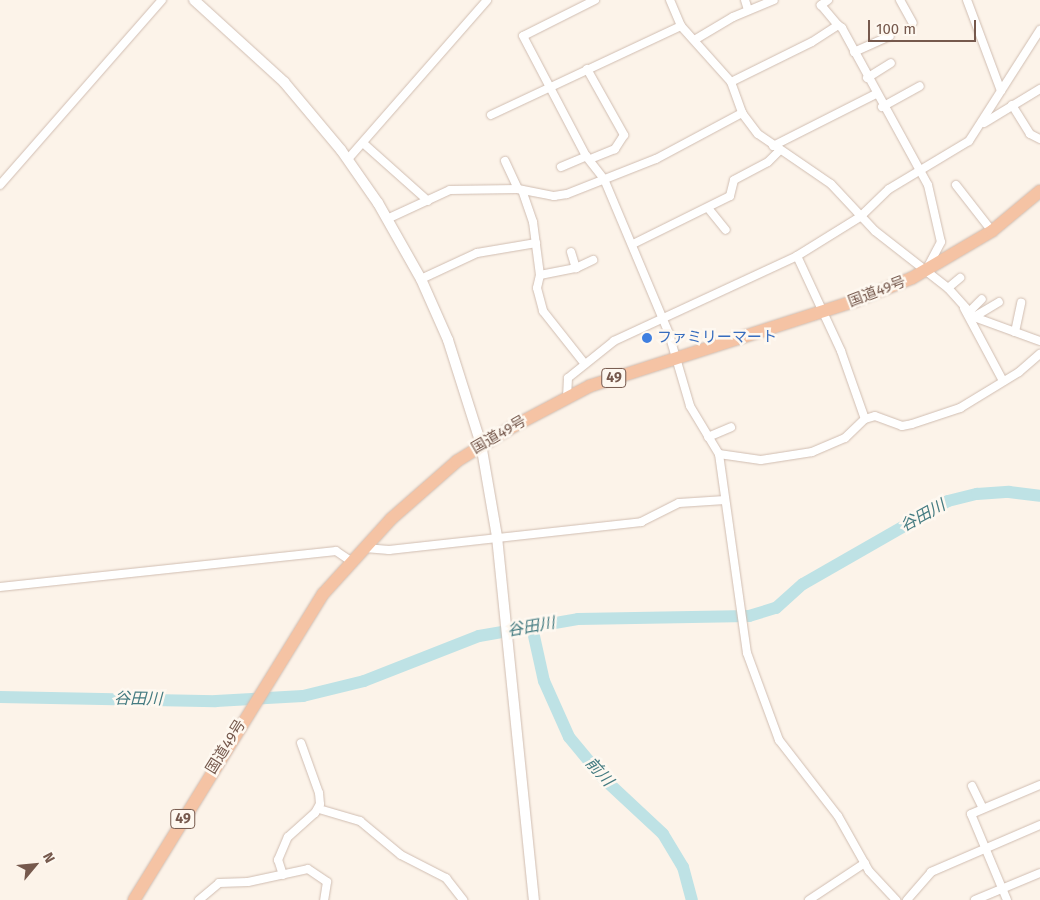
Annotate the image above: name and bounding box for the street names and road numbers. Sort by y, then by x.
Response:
street label: 国道49号 [846,273,908,311]
road number: 49 [600,366,628,389]
street label: 国道49号 [468,412,530,458]
street label: 国道49号 [202,717,250,777]
road number: 49 [169,808,197,831]

